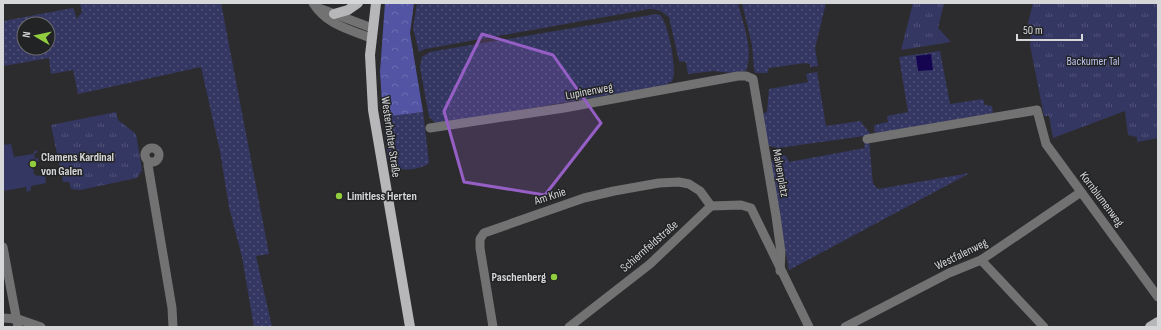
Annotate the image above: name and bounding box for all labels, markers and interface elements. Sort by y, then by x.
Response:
north arrow [16,16,56,56]
scale bar [1017,16,1082,42]
text: 50 m [1023,23,1043,38]
text: N [20,30,34,38]
park label: Backumer Tal [1066,54,1120,69]
street label: Lupinenweg [564,80,614,103]
street label: Westerholter Straße [377,96,404,178]
street label: Malvenplatz [769,148,792,199]
place label: Clamens Kardinal von Galen [41,150,114,179]
marker: Clamens Kardinal von Galen [28,159,38,169]
street label: Kornblumenweg [1076,169,1127,230]
street label: Am Knie [531,184,568,209]
place label: Limitless Herten [347,189,417,204]
marker: Limitless Herten [334,191,344,201]
street label: Schiernfeldstraße [617,217,681,276]
street label: Westfalenweg [932,235,990,274]
place label: Paschenberg [491,270,546,285]
marker: Paschenberg [549,272,559,282]

